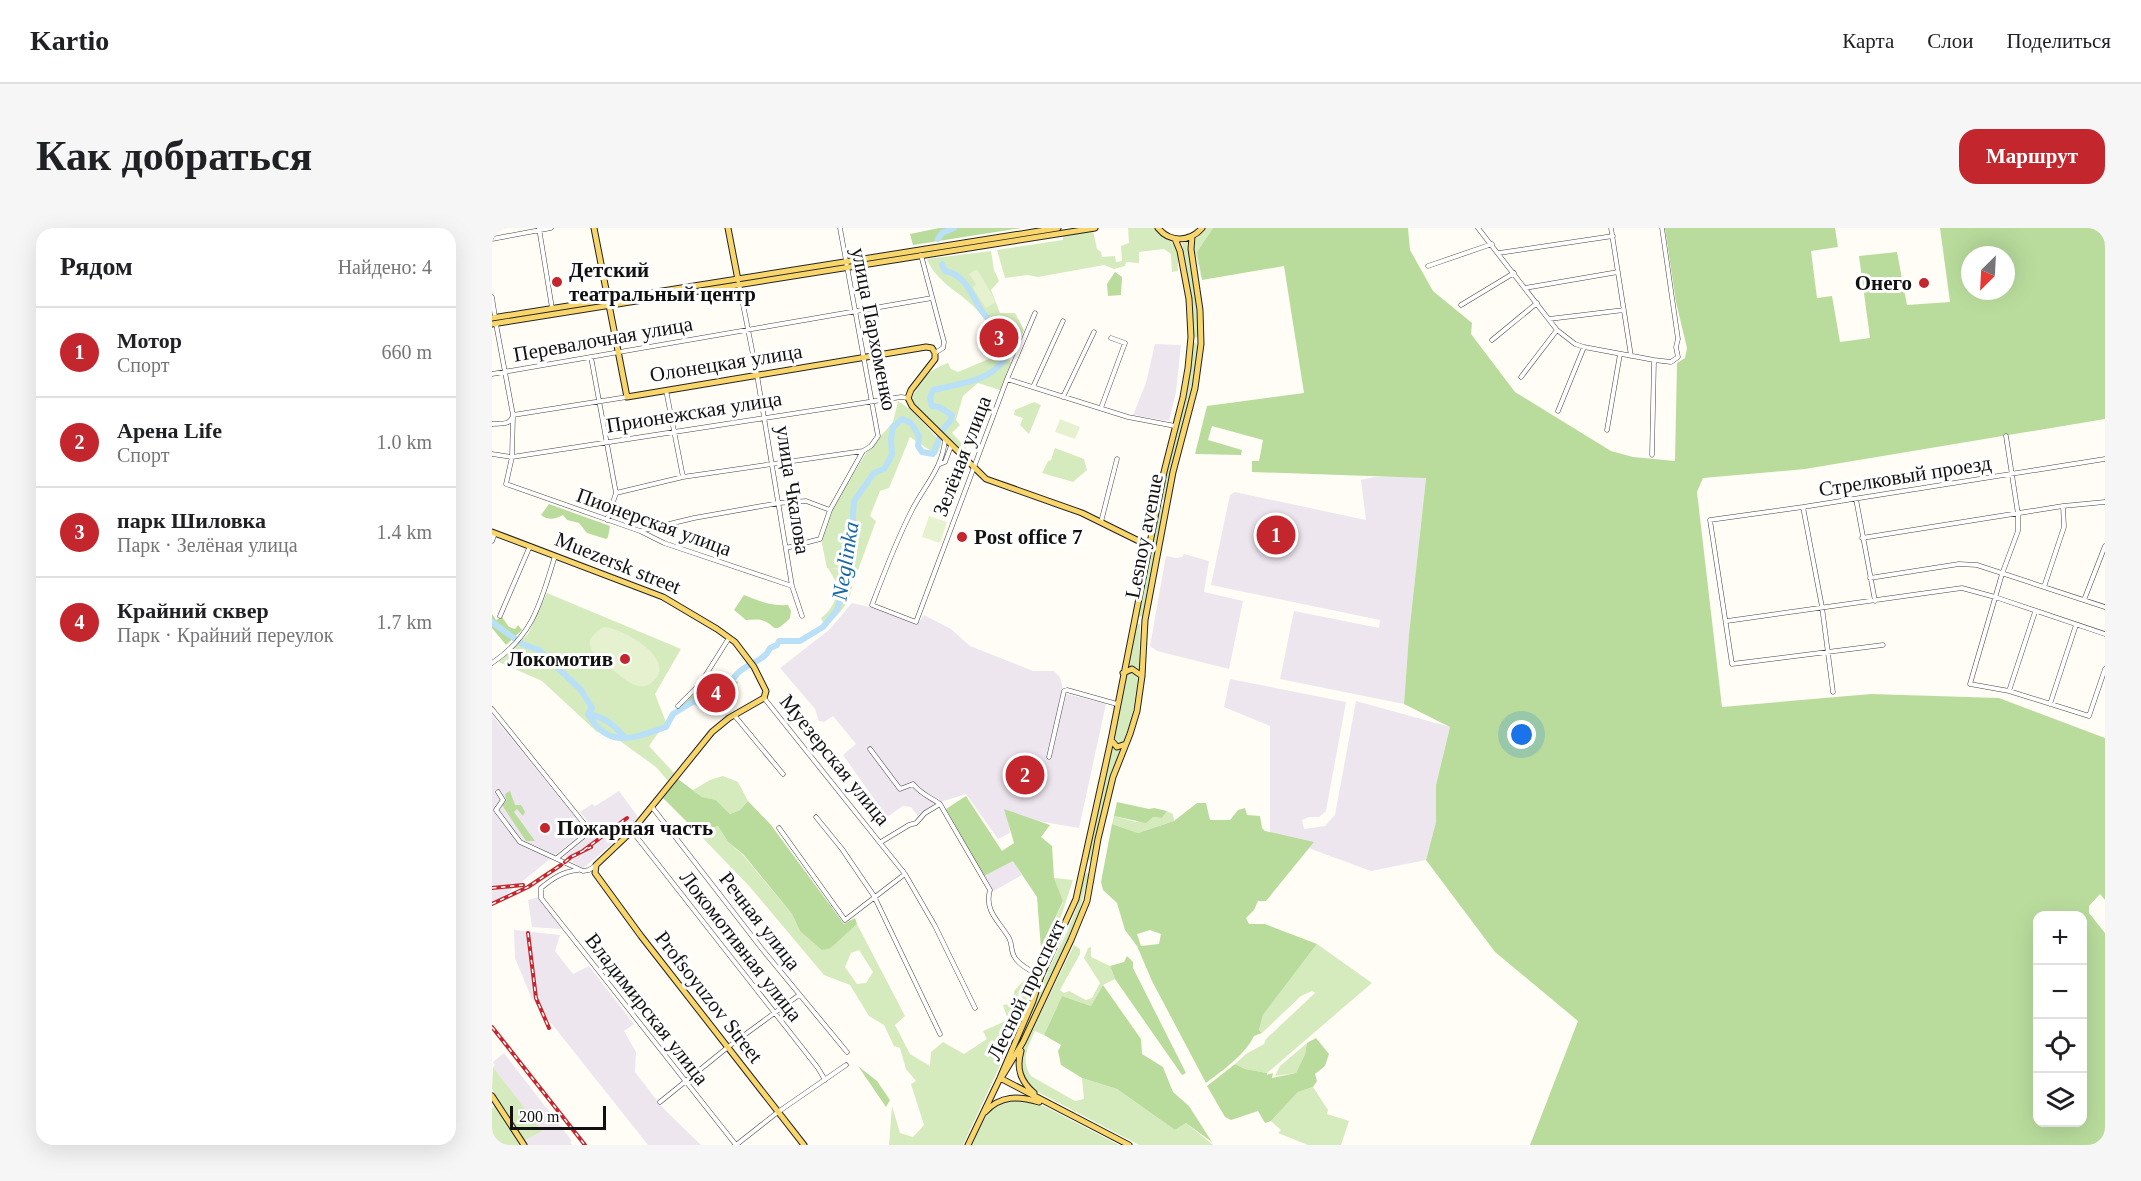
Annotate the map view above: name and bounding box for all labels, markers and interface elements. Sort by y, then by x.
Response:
text: Kartio [30,25,109,56]
text: Карта [1842,29,1894,53]
text: Слои [1927,29,1973,53]
text: Поделиться [2006,29,2111,53]
button: Маршрут [1959,129,2105,184]
text: Как добраться [36,133,312,179]
street label: улица Пархоменко [846,246,902,412]
north arrow [1961,246,2015,300]
text: Рядом [60,252,133,281]
text: Найдено: 4 [338,256,432,278]
place label: Детский театральный центр [569,258,756,306]
place label: Онего [1855,271,1912,295]
marker: Детский театральный центр [550,275,564,289]
marker: Онего [1917,276,1931,290]
street label: Перевалочная улица [511,311,695,367]
pin: 3 [980,316,1018,360]
text: Мотор [117,328,182,353]
street label: Олонецкая улица [648,339,805,387]
text: 1 [75,341,85,363]
text: 660 m [381,341,432,363]
text: Спорт [117,354,170,376]
street label: Прионежская улица [605,386,784,438]
street label: Зелёная улица [928,392,996,520]
text: Арена Life [117,418,222,443]
street label: улица Чкалова [771,424,815,557]
text: 2 [75,431,85,453]
text: 1.0 km [376,431,432,453]
text: Спорт [117,444,170,466]
street label: Стрелковый проезд [1817,450,1993,501]
street label: Lesnoy avenue [1120,472,1168,600]
street label: Пионерская улица [573,483,735,561]
text: парк Шиловка [117,508,266,533]
pin: 1 [1256,512,1296,558]
water label: Neglinka [826,520,864,603]
text: 3 [75,521,85,543]
text: 1.4 km [376,521,432,543]
place label: Post office 7 [974,525,1082,549]
street label: Muezersk street [552,527,685,599]
marker: Post office 7 [955,530,969,544]
text: Парк · Зелёная улица [117,534,298,556]
text: Крайний сквер [117,598,269,623]
text: 4 [75,611,85,633]
text: 1.7 km [376,611,432,633]
text: Парк · Крайний переулок [117,624,334,646]
place label: Локомотив [507,647,613,671]
marker: Локомотив [618,652,632,666]
pin: 4 [696,670,736,716]
street label: Муезерская улица [775,690,896,831]
your location [1507,720,1536,749]
pin: 2 [1006,752,1044,798]
place label: Пожарная часть [557,816,713,840]
marker: Пожарная часть [538,821,552,835]
street label: Локомотивная улица [675,866,808,1027]
street label: Речная улица [714,867,806,975]
map controls [2033,911,2087,1127]
button: + [2033,911,2087,965]
street label: Лесной проспект [982,916,1070,1064]
street label: Profsoyuzov Street [650,926,768,1068]
street label: Владимирская улица [580,928,714,1090]
button: − [2033,965,2087,1019]
button: locate [2033,1019,2087,1073]
button: layers [2033,1073,2087,1127]
scale bar [510,1103,606,1130]
text: 200 m [519,1108,559,1125]

